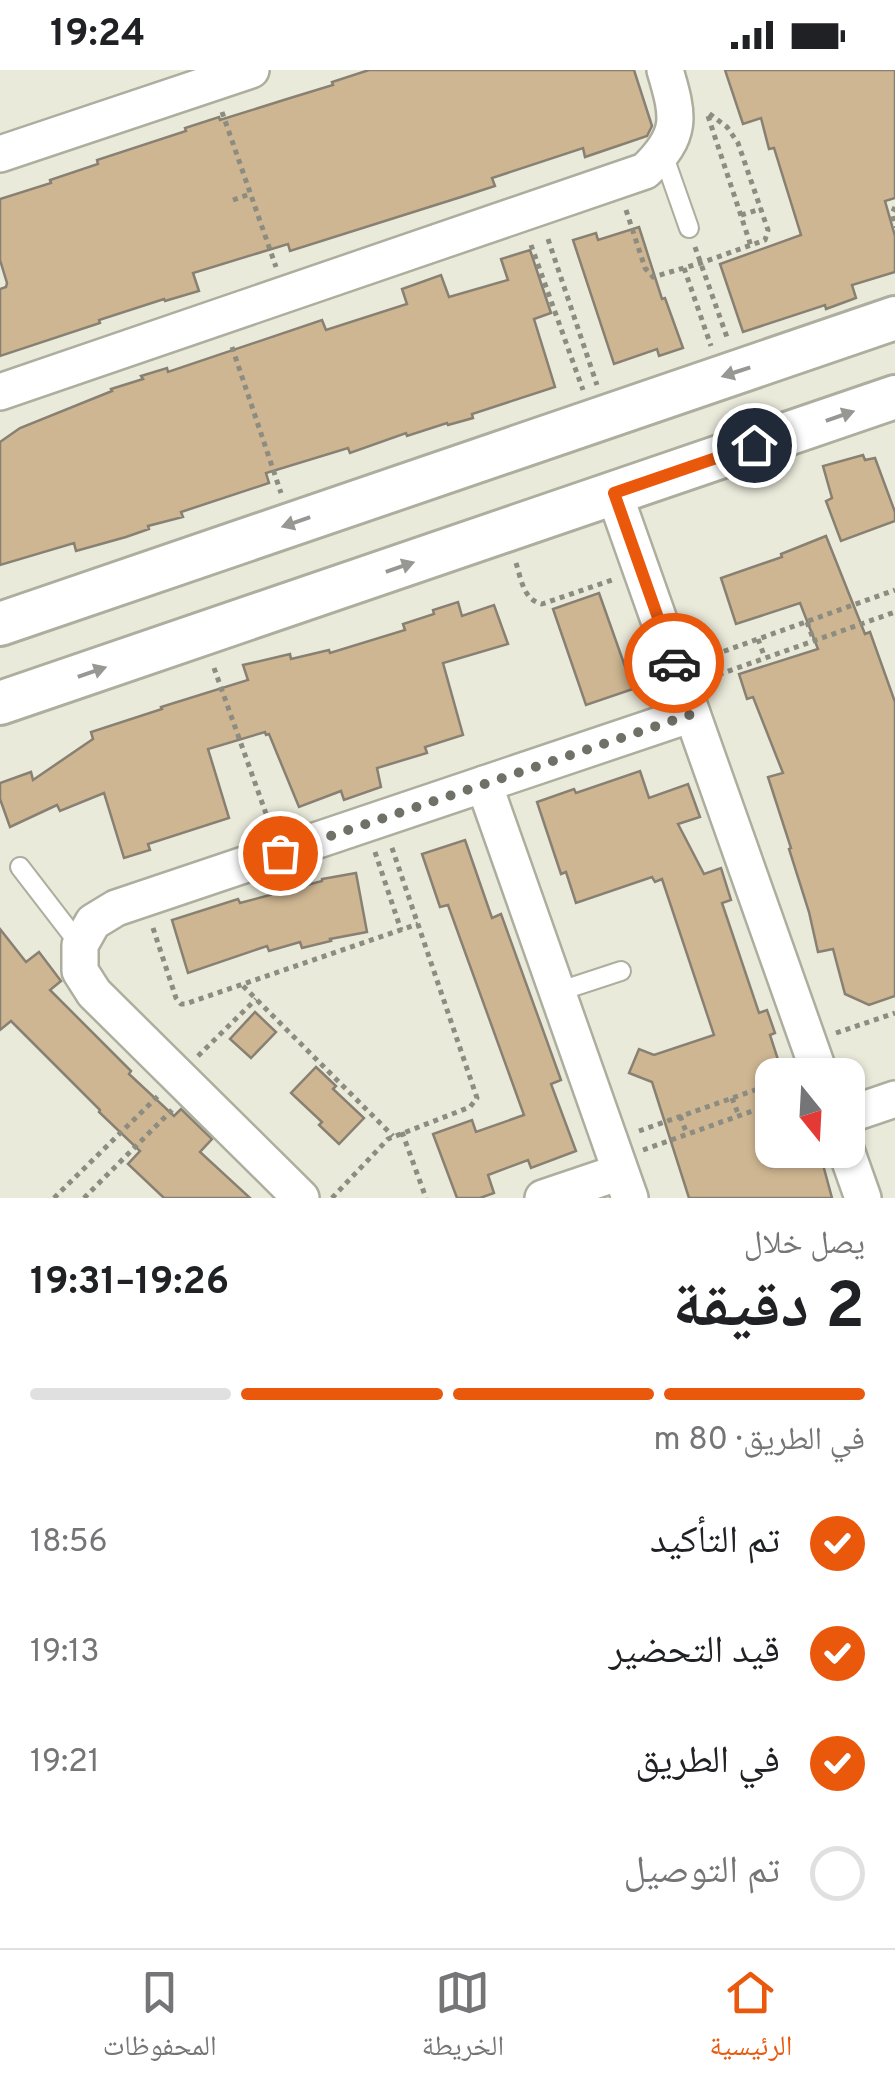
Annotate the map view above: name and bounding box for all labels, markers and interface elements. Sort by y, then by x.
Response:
text: 19:24 [50,11,145,60]
one-way arrow [721,365,751,380]
pin [712,403,797,488]
one-way arrow [825,407,855,422]
icon: home [727,418,782,473]
one-way arrow [281,516,311,531]
one-way arrow [385,558,415,573]
courier [624,613,724,713]
icon: car [647,636,702,691]
one-way arrow [78,663,108,678]
pin [238,811,323,896]
icon: bag [253,826,308,881]
north arrow [755,1058,865,1168]
map controls [755,1058,865,1168]
text: يصل خلال [744,1225,865,1265]
text: 19:26–19:31 [30,1259,229,1308]
text: 2 دقيقة [672,1269,865,1351]
text: في الطريق · 80 m [654,1421,865,1461]
icon: check [810,1516,865,1571]
text: تم التأكيد [650,1518,780,1567]
text: 18:56 [30,1523,108,1563]
icon: check [810,1626,865,1681]
text: قيد التحضير [609,1628,780,1677]
text: 19:13 [30,1633,99,1673]
icon: check [810,1736,865,1791]
text: في الطريق [635,1738,780,1787]
text: 19:21 [30,1743,100,1783]
text: تم التوصيل [623,1848,780,1897]
tab: المحفوظات [103,1965,217,2073]
tab: الخريطة [422,1965,504,2073]
tab: الرئيسية [709,1965,792,2073]

